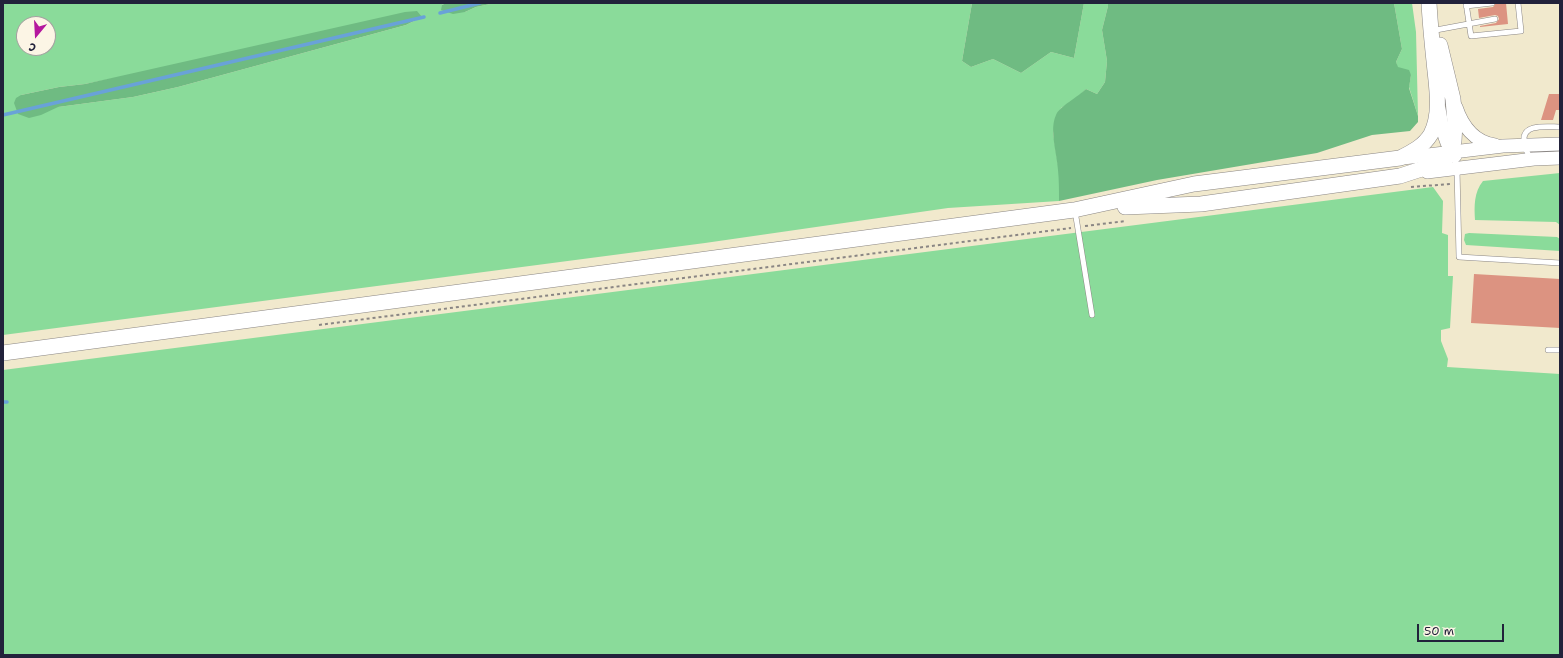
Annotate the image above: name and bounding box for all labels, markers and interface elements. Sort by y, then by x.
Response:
north arrow [16,16,56,56]
text: С [27,39,38,55]
scale bar [1419,616,1506,642]
text: 50 m [1424,623,1454,639]

